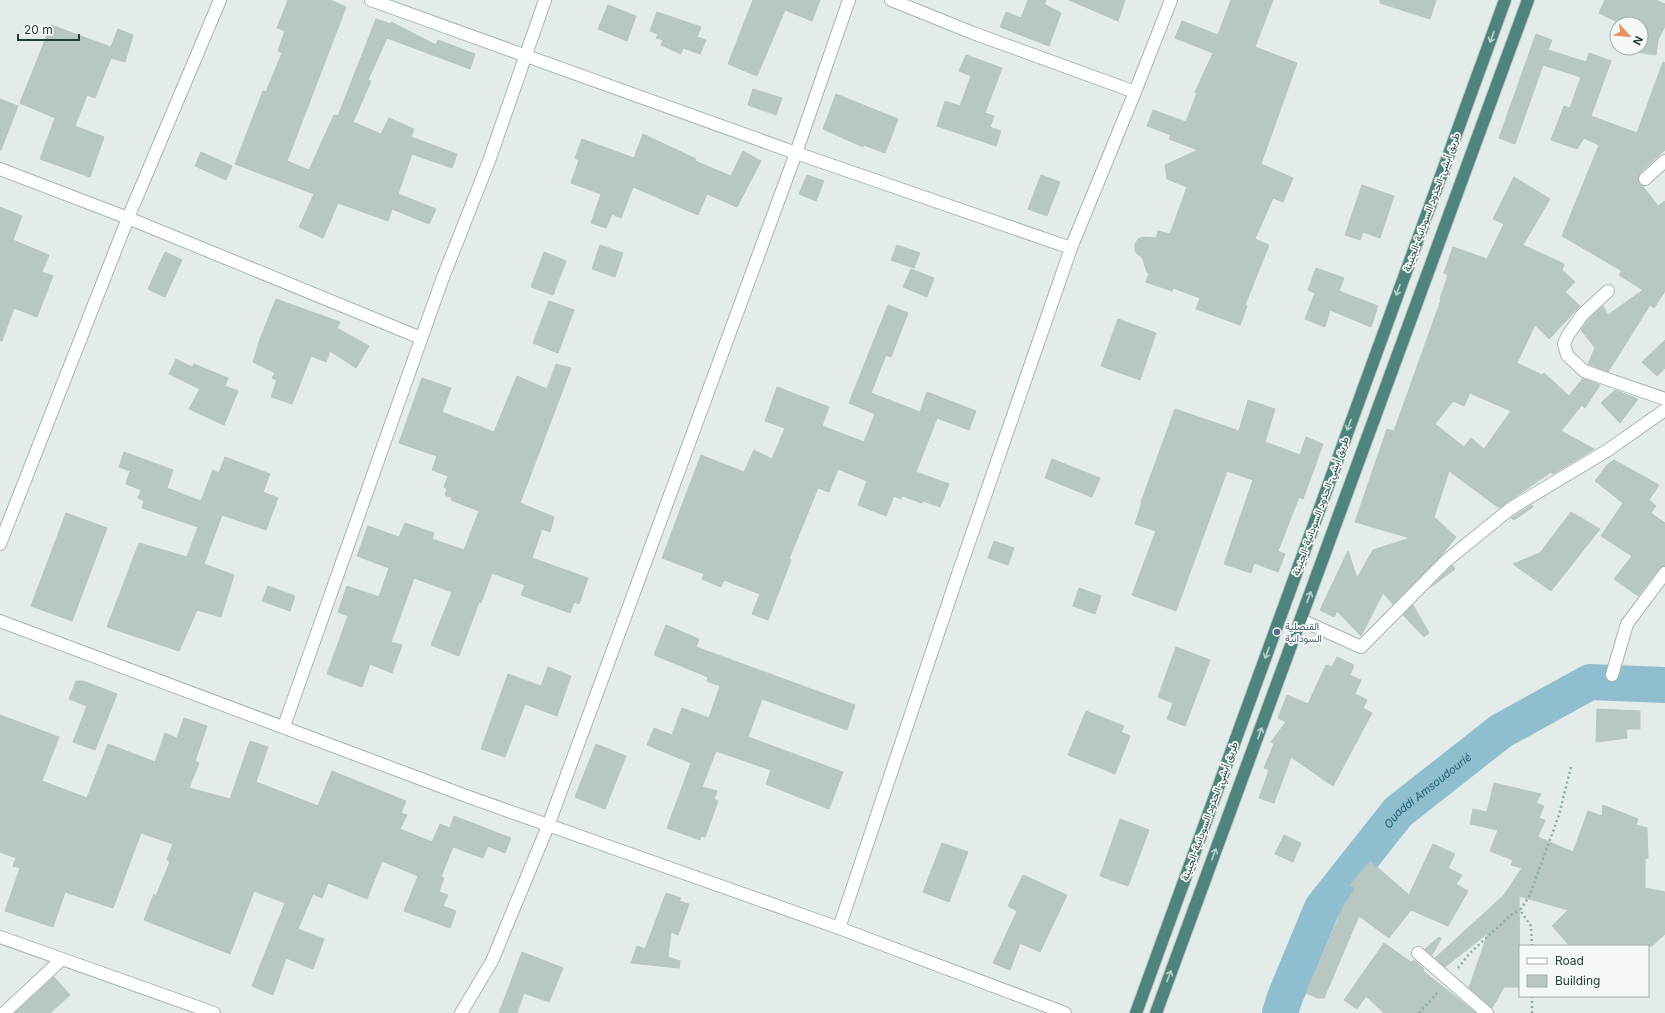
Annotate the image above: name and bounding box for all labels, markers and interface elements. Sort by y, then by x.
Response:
scale bar [18,16,79,42]
north arrow [1609,16,1649,56]
text: 20 m [24,22,53,37]
one-way arrow [1487,30,1495,42]
text: N [1630,34,1646,47]
street label: طريق أبشي-الحدود السودانية-الجنينة [1400,130,1465,274]
one-way arrow [1394,284,1402,296]
one-way arrow [1344,419,1352,431]
street label: طريق أبشي-الحدود السودانية-الجنينة [1289,434,1354,578]
one-way arrow [1306,592,1314,604]
place label: القنصلية السودانية [1285,620,1322,645]
marker: القنصلية السودانية [1272,627,1282,637]
one-way arrow [1263,646,1270,659]
one-way arrow [1256,727,1264,739]
street label: طريق أبشي-الحدود السودانية-الجنينة [1178,739,1243,883]
water label: Ouaddi Amsoudourié [1381,750,1474,831]
one-way arrow [1211,849,1219,861]
legend [1519,945,1649,997]
text: Road [1555,953,1584,968]
one-way arrow [1166,971,1174,983]
text: Building [1555,973,1600,988]

